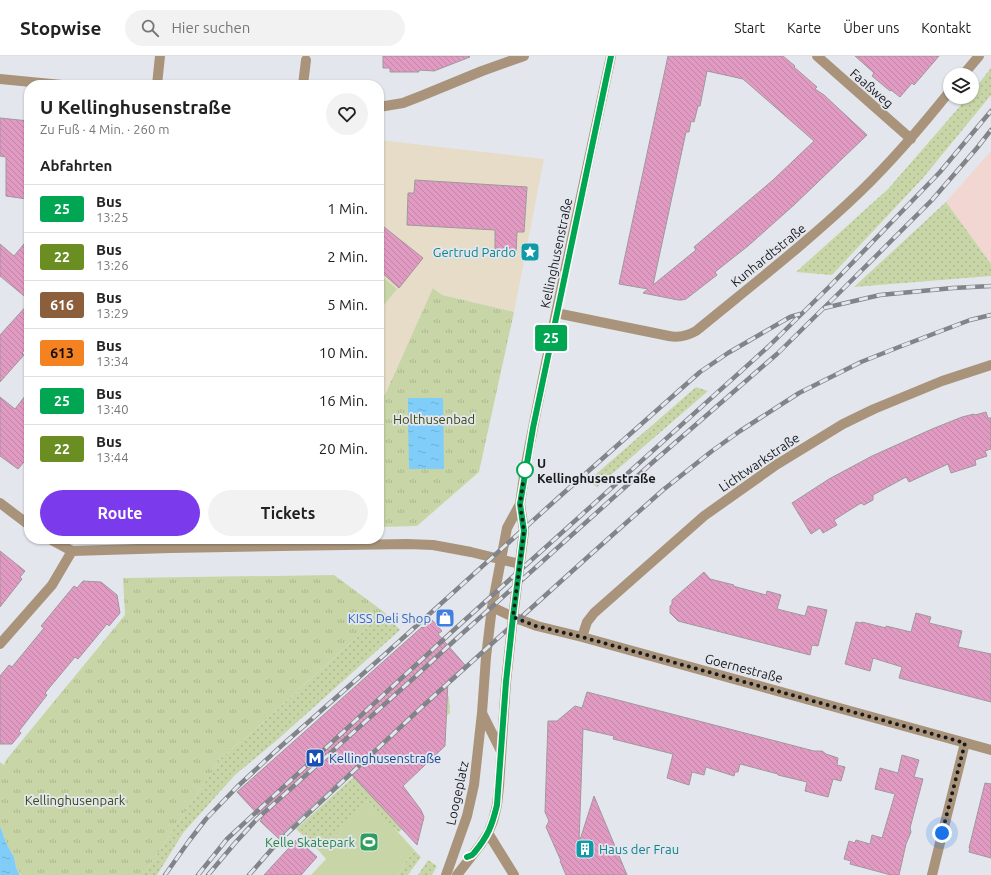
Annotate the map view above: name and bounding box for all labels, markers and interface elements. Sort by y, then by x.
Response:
search box [125,10,405,46]
text: Stopwise [20,17,101,39]
icon: search [139,17,161,39]
text: Hier suchen [171,19,250,36]
text: Start [734,20,765,36]
text: Karte [787,20,821,36]
text: Über uns [843,20,899,36]
text: Kontakt [921,20,971,36]
street label: Faaßweg [848,66,896,110]
map controls [943,68,979,104]
button: layers [943,68,979,104]
button: heart [326,93,368,135]
text: U Kellinghusenstraße [40,96,231,118]
text: Zu Fuß · 4 Min. · 260 m [40,122,169,136]
text: Abfahrten [40,157,112,174]
text: Bus [96,193,122,210]
street label: Kellinghusenstraße [537,197,575,309]
text: 1 Min. [327,200,368,217]
text: 25 [54,201,70,217]
text: 13:25 [96,210,129,224]
street label: Kunhardtstraße [728,221,808,289]
text: Bus [96,241,122,258]
place icon: Gertrud Pardo [519,241,541,263]
place label: Gertrud Pardo [433,245,516,259]
text: 2 Min. [327,248,368,265]
text: 22 [54,249,70,265]
text: 13:26 [96,258,129,272]
text: Bus [96,289,122,306]
text: 5 Min. [327,296,368,313]
text: 616 [50,297,74,313]
text: 13:29 [96,306,129,320]
line badge: 25 [533,325,569,351]
text: 25 [543,330,559,346]
text: Bus [96,337,122,354]
text: 10 Min. [319,344,368,361]
text: 613 [50,345,74,361]
text: 13:34 [96,354,129,368]
text: Bus [96,385,122,402]
text: 16 Min. [319,392,368,409]
text: 25 [54,393,70,409]
text: 13:40 [96,402,129,416]
park label: Holthusenbad [393,412,475,426]
street label: Lichtwarkstraße [716,430,802,494]
text: Bus [96,433,122,450]
text: 20 Min. [319,440,368,457]
text: 22 [54,441,70,457]
text: 13:44 [96,450,129,464]
place label: U Kellinghusenstraße [537,456,656,485]
marker: U Kellinghusenstraße [516,461,534,479]
button: Route [40,490,200,536]
button: Tickets [208,490,368,536]
shop icon: KISS Deli Shop [434,607,456,629]
place label: KISS Deli Shop [348,611,431,625]
street label: Goernestraße [703,651,785,685]
metro station icon: Kellinghusenstraße [304,747,326,769]
place label: Kellinghusenstraße [329,751,441,765]
street label: Loogeplatz [443,760,471,826]
park label: Kellinghusenpark [25,793,126,807]
your location [932,823,952,843]
sports icon: Kelle Skatepark [358,831,380,853]
place label: Kelle Skatepark [265,835,355,849]
building icon: Haus der Frau [574,838,596,860]
place label: Haus der Frau [599,842,679,856]

